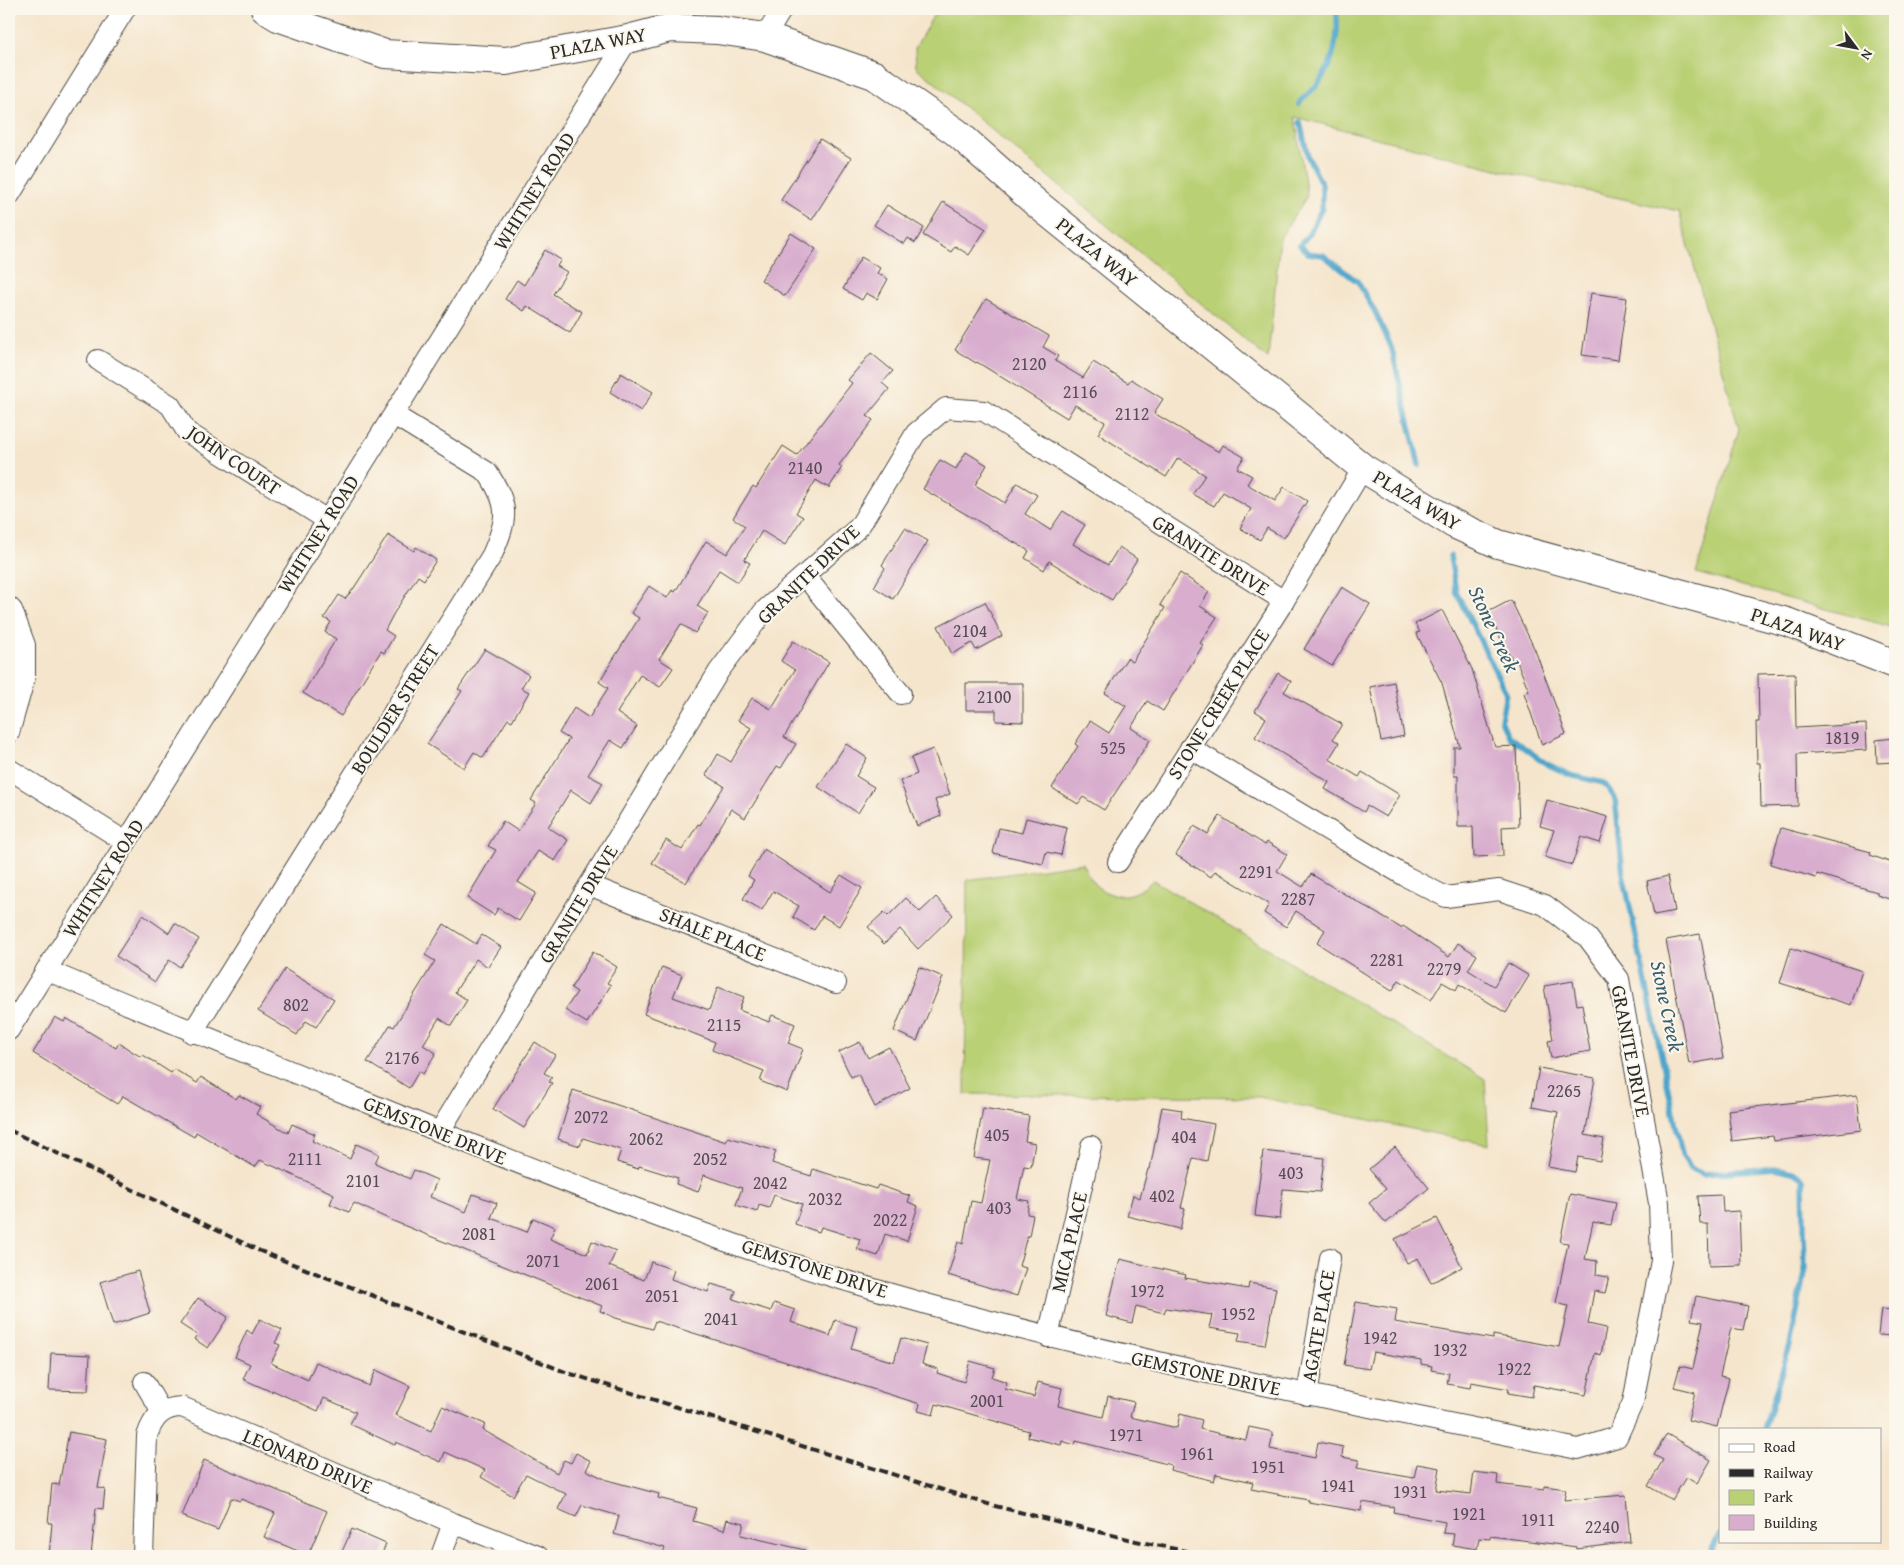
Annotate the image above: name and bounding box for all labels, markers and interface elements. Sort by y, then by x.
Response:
street label: PLAZA WAY [547,19,649,66]
north arrow [1832,22,1882,72]
text: N [1856,46,1878,65]
street label: WHITNEY ROAD [486,126,582,255]
street label: PLAZA WAY [1050,210,1144,294]
house number: 2120 [1012,350,1047,377]
house number: 2116 [1063,378,1097,405]
house number: 2112 [1115,400,1149,427]
street label: JOHN COURT [179,416,287,502]
house number: 2140 [788,454,823,481]
street label: PLAZA WAY [1368,462,1467,537]
street label: WHITNEY ROAD [270,469,366,598]
street label: GRANITE DRIVE [1147,507,1276,602]
street label: GRANITE DRIVE [750,517,866,630]
water label: Stone Creek [1461,580,1528,678]
street label: PLAZA WAY [1747,599,1849,658]
house number: 2104 [953,617,987,644]
street label: STONE CREEK PLACE [1159,623,1276,785]
street label: BOULDER STREET [343,638,446,779]
house number: 2100 [977,683,1012,710]
house number: 1819 [1825,724,1859,751]
house number: 525 [1100,734,1126,761]
street label: WHITNEY ROAD [55,813,151,942]
street label: GRANITE DRIVE [531,839,624,968]
house number: 2291 [1239,858,1273,885]
house number: 2287 [1281,885,1315,912]
street label: SHALE PLACE [655,899,771,968]
house number: 2281 [1370,946,1404,973]
house number: 2279 [1427,955,1461,982]
water label: Stone Creek [1643,957,1692,1055]
street label: GRANITE DRIVE [1605,983,1658,1119]
house number: 802 [283,991,309,1018]
house number: 2115 [707,1011,741,1038]
house number: 2176 [385,1044,419,1071]
house number: 2265 [1547,1077,1581,1104]
street label: GEMSTONE DRIVE [359,1088,511,1171]
house number: 2072 [574,1103,608,1130]
house number: 405 [984,1121,1010,1148]
house number: 404 [1171,1123,1197,1150]
house number: 2062 [629,1125,663,1152]
house number: 2111 [288,1145,322,1172]
house number: 2052 [693,1145,727,1172]
house number: 403 [1278,1159,1304,1186]
house number: 2101 [346,1167,380,1194]
house number: 2042 [753,1169,787,1196]
house number: 402 [1149,1182,1175,1209]
house number: 2032 [808,1185,842,1212]
street label: MICA PLACE [1043,1189,1094,1295]
house number: 403 [986,1194,1012,1221]
house number: 2022 [873,1206,907,1233]
house number: 2081 [462,1220,496,1247]
street label: GEMSTONE DRIVE [738,1230,892,1305]
house number: 2071 [526,1247,560,1274]
street label: AGATE PLACE [1293,1267,1342,1384]
house number: 2061 [585,1270,619,1297]
house number: 1972 [1130,1277,1164,1304]
house number: 2051 [645,1282,679,1309]
house number: 1952 [1221,1300,1255,1327]
house number: 2041 [704,1305,738,1332]
house number: 1942 [1363,1324,1397,1351]
house number: 1932 [1433,1336,1467,1363]
street label: GEMSTONE DRIVE [1129,1343,1283,1403]
house number: 1922 [1497,1355,1531,1382]
house number: 2001 [970,1387,1004,1414]
street label: LEONARD DRIVE [239,1420,378,1501]
house number: 1971 [1109,1421,1143,1448]
legend [1719,1428,1882,1542]
text: Road [1764,1436,1795,1457]
house number: 1961 [1180,1440,1214,1467]
house number: 1951 [1251,1453,1285,1480]
text: Railway [1764,1462,1814,1483]
house number: 1941 [1321,1472,1355,1499]
house number: 1931 [1393,1478,1427,1505]
text: Park [1764,1486,1793,1507]
house number: 1921 [1452,1500,1486,1527]
house number: 1911 [1521,1506,1555,1533]
text: Building [1764,1512,1818,1533]
house number: 2240 [1585,1513,1620,1540]

